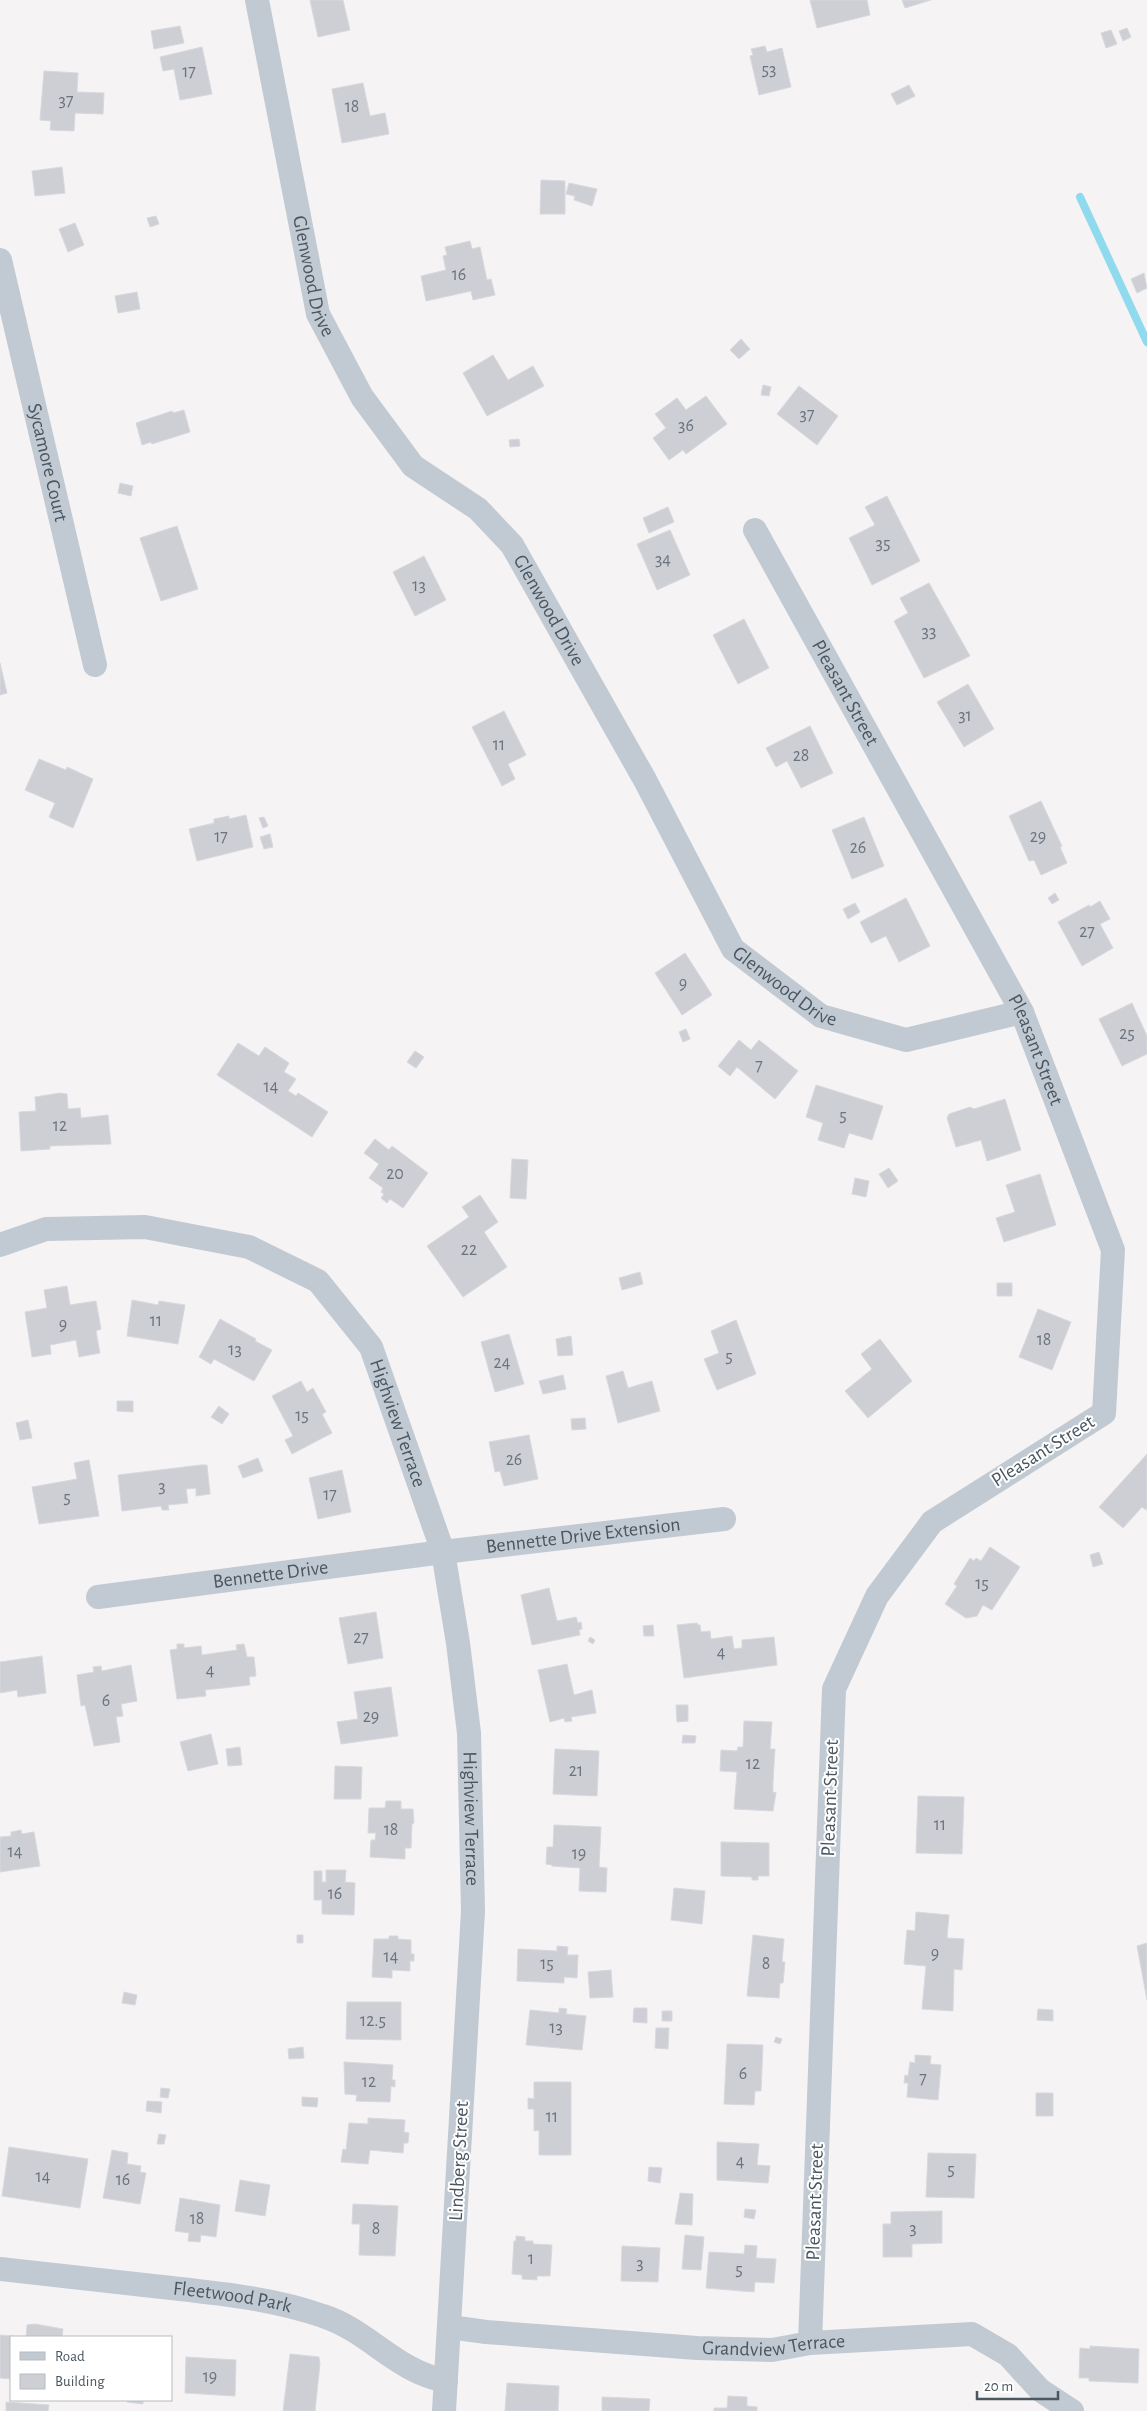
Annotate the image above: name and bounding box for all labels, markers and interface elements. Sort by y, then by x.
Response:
house number: 53 [762,61,776,79]
house number: 17 [182,63,196,81]
house number: 37 [59,92,73,110]
house number: 18 [345,98,359,116]
street label: Glenwood Drive [289,214,338,340]
house number: 16 [452,266,466,284]
street label: Sycamore Court [24,401,71,524]
house number: 37 [800,406,814,424]
house number: 36 [678,417,694,435]
house number: 35 [876,535,890,553]
street label: Glenwood Drive [510,551,588,669]
house number: 34 [655,551,671,569]
house number: 13 [412,577,426,595]
house number: 33 [922,623,936,641]
street label: Pleasant Street [808,636,883,749]
house number: 31 [958,707,972,725]
house number: 11 [493,736,505,754]
house number: 28 [793,747,809,765]
house number: 17 [214,828,228,846]
house number: 29 [1030,828,1046,846]
house number: 26 [850,839,866,857]
house number: 27 [1079,923,1095,941]
street label: Glenwood Drive [729,942,839,1030]
house number: 9 [679,975,687,993]
street label: Pleasant Street [1004,991,1067,1108]
house number: 25 [1119,1025,1135,1043]
house number: 7 [755,1057,763,1075]
house number: 14 [264,1078,279,1096]
house number: 5 [839,1107,847,1125]
house number: 12 [53,1117,67,1135]
house number: 20 [386,1165,404,1183]
house number: 22 [461,1241,477,1259]
house number: 11 [150,1312,162,1330]
house number: 9 [59,1316,67,1334]
house number: 18 [1037,1331,1051,1349]
house number: 13 [228,1341,242,1359]
house number: 5 [725,1348,733,1366]
house number: 24 [494,1354,511,1372]
street label: Highview Terrace [366,1357,429,1490]
house number: 15 [295,1407,309,1425]
street label: Pleasant Street [988,1411,1099,1491]
house number: 26 [506,1451,522,1469]
house number: 3 [158,1478,166,1496]
house number: 17 [323,1486,337,1504]
house number: 5 [63,1489,71,1507]
street label: Bennette Drive Extension [485,1514,681,1557]
street label: Bennette Drive [212,1557,329,1592]
house number: 15 [975,1575,989,1593]
house number: 27 [353,1629,369,1647]
house number: 4 [717,1644,726,1662]
house number: 4 [206,1662,215,1680]
house number: 6 [102,1692,110,1710]
house number: 29 [363,1708,379,1726]
street label: Pleasant Street [818,1738,842,1857]
street label: Highview Terrace [459,1751,482,1886]
house number: 12 [746,1755,760,1773]
house number: 21 [569,1762,583,1780]
house number: 11 [934,1816,946,1834]
house number: 18 [384,1821,398,1839]
house number: 14 [8,1843,23,1861]
house number: 19 [572,1845,586,1863]
house number: 16 [328,1885,342,1903]
house number: 9 [931,1945,939,1963]
house number: 14 [384,1948,399,1966]
house number: 15 [540,1955,554,1973]
house number: 8 [762,1955,770,1973]
house number: 12.5 [360,2012,386,2030]
house number: 13 [549,2019,563,2037]
house number: 6 [739,2065,747,2083]
house number: 7 [919,2070,927,2088]
house number: 12 [362,2073,376,2091]
street label: Lindberg Street [446,2100,472,2221]
house number: 11 [546,2108,558,2126]
street label: Pleasant Street [803,2142,827,2261]
house number: 4 [736,2153,745,2171]
house number: 5 [947,2161,955,2179]
house number: 14 [36,2168,51,2186]
house number: 16 [116,2171,130,2189]
house number: 18 [190,2210,204,2228]
house number: 8 [372,2220,380,2238]
house number: 3 [909,2220,917,2238]
house number: 1 [528,2250,534,2268]
house number: 3 [636,2255,644,2273]
house number: 5 [735,2261,743,2279]
street label: Fleetwood Park [172,2278,294,2316]
street label: Grandview Terrace [702,2331,846,2360]
legend [10,2336,172,2401]
text: Road [55,2349,85,2364]
house number: 19 [203,2368,217,2386]
scale bar [977,2368,1058,2400]
text: Building [55,2374,105,2389]
text: 20 m [984,2379,1013,2394]

